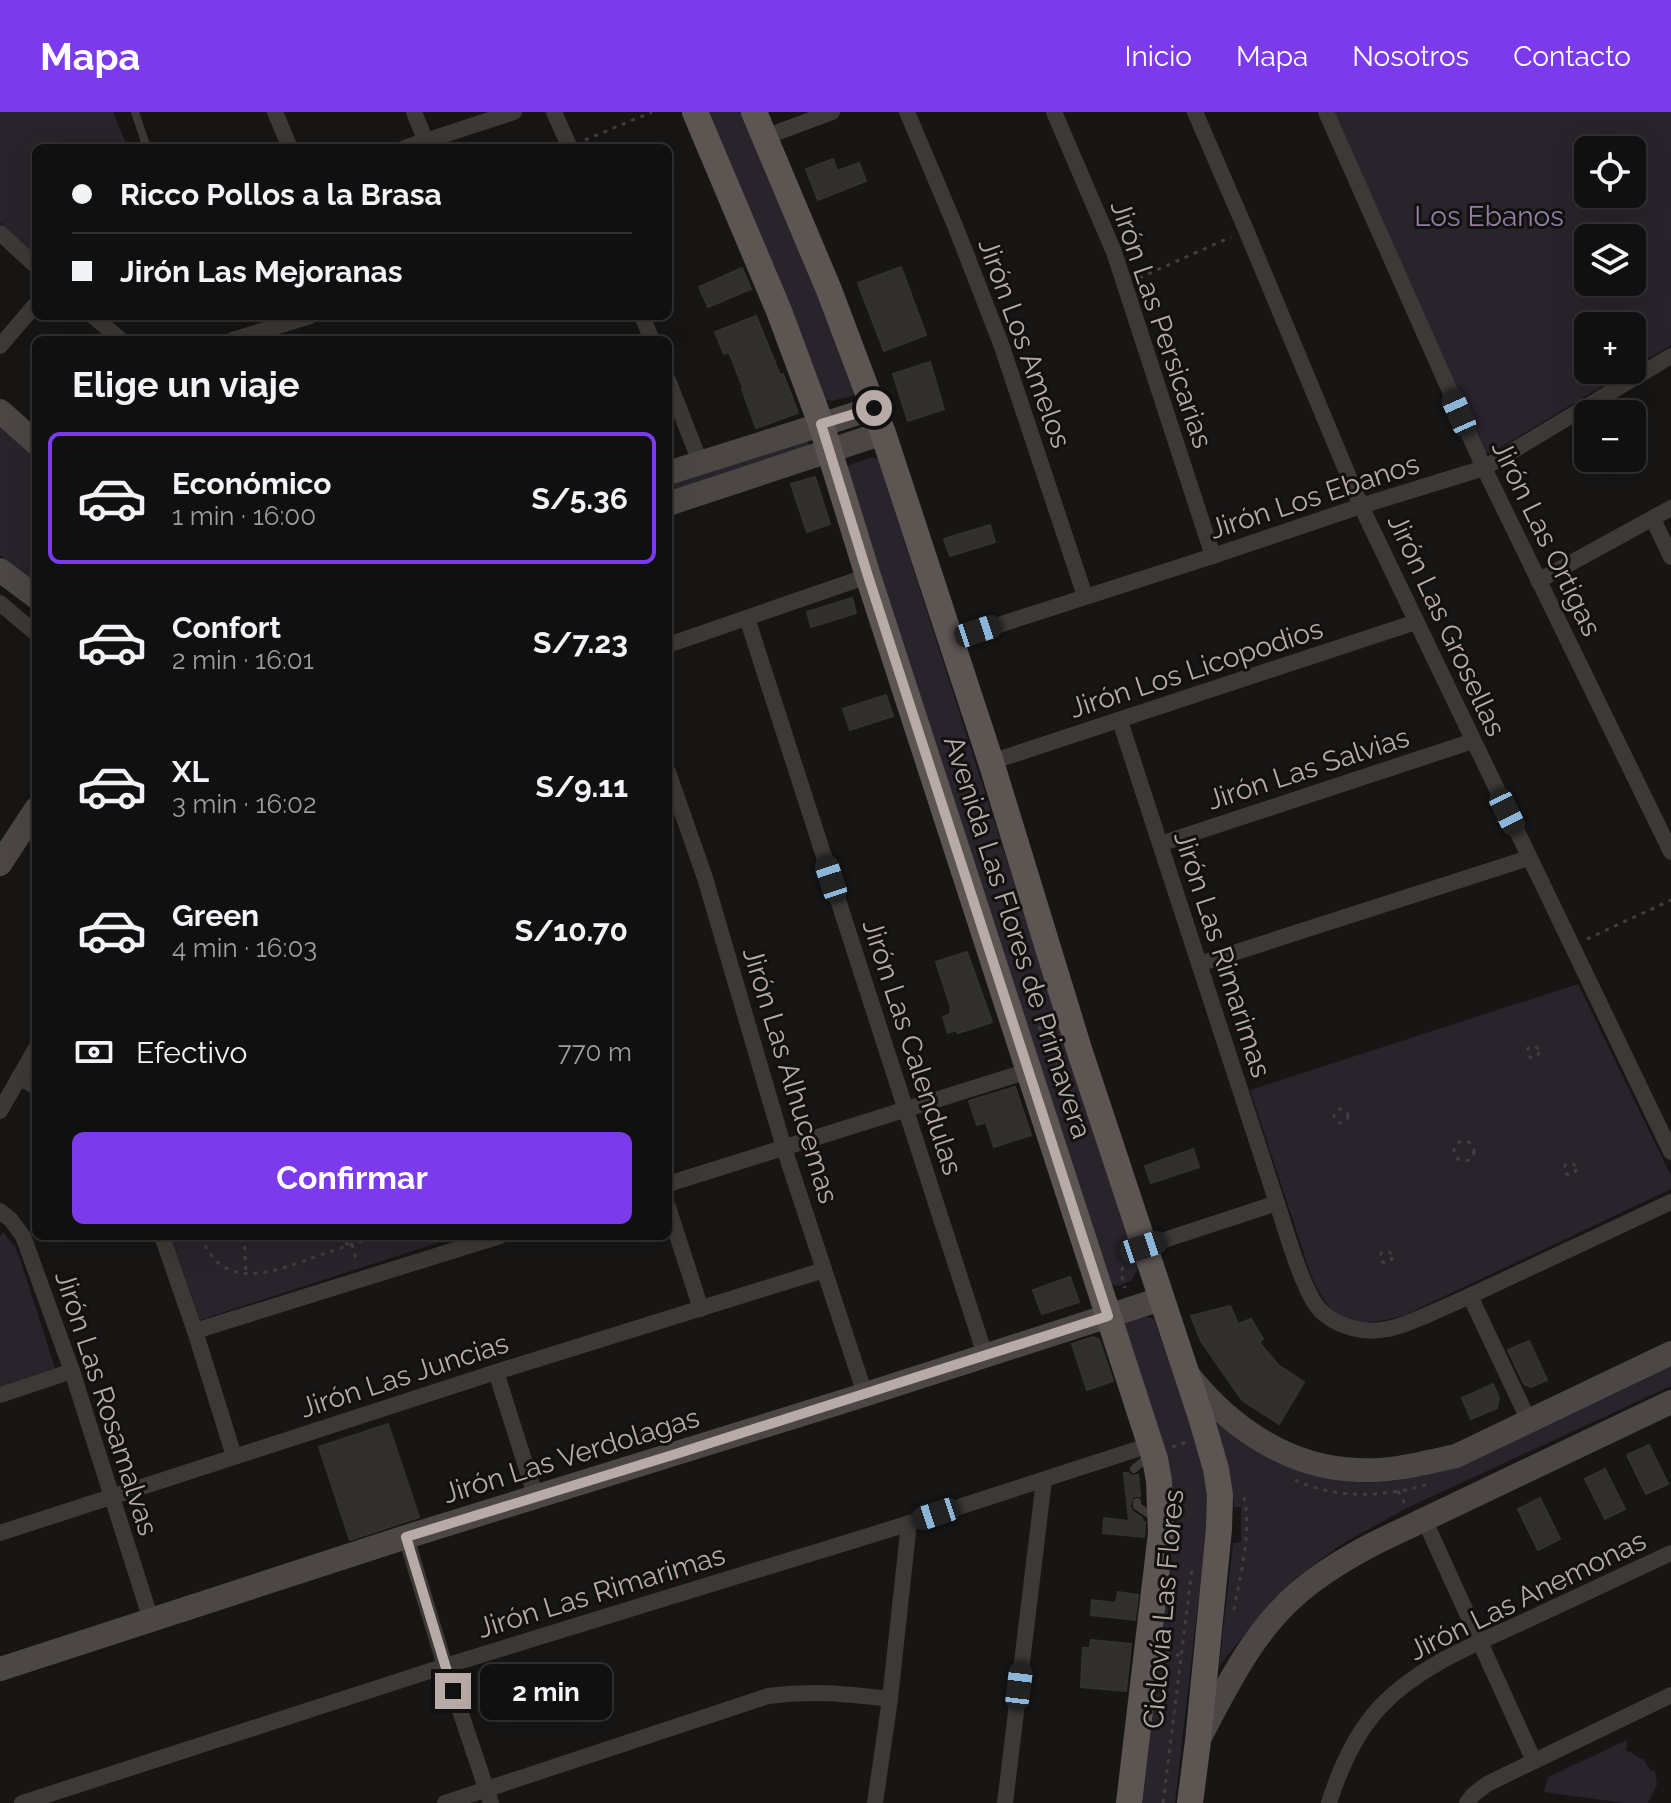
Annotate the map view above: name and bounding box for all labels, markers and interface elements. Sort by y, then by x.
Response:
text: Mapa [40,34,140,79]
text: Inicio [1124,40,1192,73]
text: Mapa [1236,40,1308,73]
text: Nosotros [1352,40,1469,73]
text: Contacto [1513,40,1631,73]
map controls [1574,136,1646,472]
button: locate [1574,136,1646,208]
text: Ricco Pollos a la Brasa [120,177,442,212]
street label: Jirón Las Persicarias [1104,196,1219,452]
park label: Los Ebanos [1414,200,1564,233]
button: layers [1574,224,1646,296]
street label: Jirón Los Amelos [971,234,1078,452]
text: Jirón Las Mejoranas [120,254,403,289]
button: + [1574,312,1646,384]
text: Elige un viaje [72,363,300,405]
car [1438,386,1480,440]
route start [856,390,892,426]
button: − [1574,400,1646,472]
street label: Jirón Las Ortigas [1485,435,1608,641]
street label: Jirón Los Ebanos [1205,447,1423,546]
icon: car [76,462,148,534]
text: Económico [172,466,332,501]
text: S/5.36 [531,481,628,516]
text: 1 min · 16:00 [172,501,316,531]
street label: Jirón Las Grosellas [1381,509,1513,742]
icon: car [76,606,148,678]
text: Confort [172,610,281,645]
car [951,612,1005,650]
street label: Jirón Los Licopodios [1065,612,1327,725]
text: S/7.23 [533,625,628,660]
text: 2 min · 16:01 [172,645,314,675]
street label: Jirón Las Salvias [1203,720,1413,817]
street label: Avenida Las Flores de Primavera [937,732,1098,1143]
icon: car [76,750,148,822]
text: XL [172,754,209,789]
text: S/9.11 [536,769,628,804]
car [1486,785,1528,839]
text: 3 min · 16:02 [172,789,317,819]
street label: Jirón Las Rimarimas [1167,827,1278,1081]
car [812,852,850,906]
icon: car [76,894,148,966]
text: Green [172,898,259,933]
text: S/10.70 [515,913,628,948]
street label: Jirón Las Calendulas [856,915,969,1179]
text: 4 min · 16:03 [172,933,317,963]
street label: Jirón Las Alhucemas [736,943,845,1207]
icon: cash [72,1030,116,1074]
text: Efectivo [136,1035,247,1070]
text: 770 m [558,1037,632,1067]
button: Confirmar [72,1132,632,1224]
car [1116,1228,1170,1266]
street label: Jirón Las Rosamalvas [48,1267,165,1540]
street label: Jirón Las Juncias [296,1326,513,1425]
street label: Jirón Las Verdolagas [439,1401,703,1510]
street label: Ciclovía Las Flores [1137,1488,1190,1730]
car [909,1495,963,1533]
street label: Jirón Las Anemonas [1403,1524,1651,1667]
street label: Jirón Las Rimarimas [473,1538,729,1645]
car [1004,1661,1034,1711]
callout: 2 min [481,1663,613,1719]
route end [435,1673,471,1709]
text: 2 min [512,1677,580,1707]

